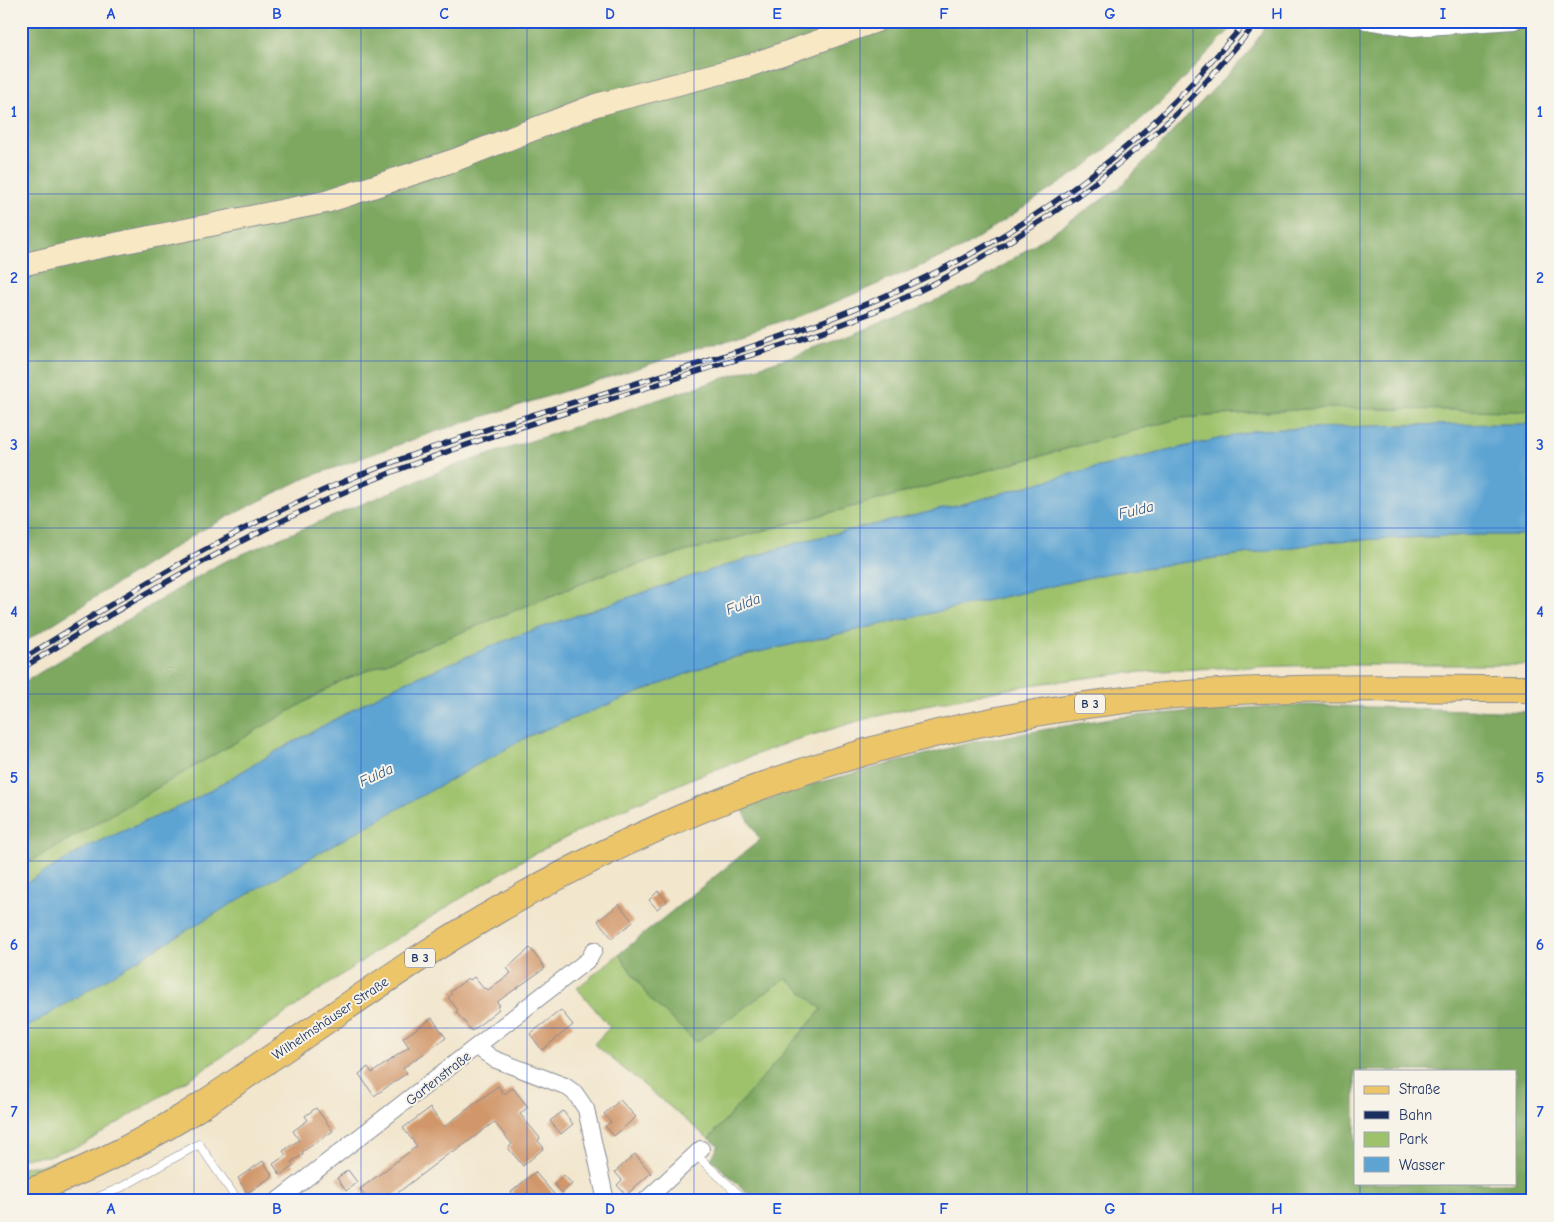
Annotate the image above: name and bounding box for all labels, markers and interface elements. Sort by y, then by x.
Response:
text: A [107,5,116,23]
text: B [272,5,282,23]
text: C [439,5,449,23]
text: D [605,5,615,23]
text: E [772,5,782,23]
text: F [939,5,949,23]
text: G [1104,5,1116,23]
text: H [1271,5,1283,23]
text: I [1440,5,1446,23]
text: 1 [11,103,17,121]
text: 1 [1537,103,1543,121]
text: 2 [10,269,18,287]
text: 2 [1536,269,1544,287]
text: 3 [10,436,18,454]
text: 3 [1536,436,1544,454]
water label: Fulda [1117,497,1156,523]
water label: Fulda [723,589,763,619]
text: 4 [10,603,18,621]
text: 4 [1536,603,1544,621]
road number: B 3 [1075,694,1105,714]
water label: Fulda [356,759,396,791]
text: 5 [10,769,18,787]
text: 5 [1536,769,1544,787]
text: 6 [10,936,18,954]
text: 6 [1536,936,1544,954]
road number: B 3 [405,948,435,968]
street label: Wilhelmshäuser Straße [269,973,392,1064]
street label: Gartenstraße [402,1048,474,1109]
legend [1354,1070,1516,1184]
text: Straße [1399,1080,1441,1098]
text: 7 [10,1103,18,1121]
text: 7 [1536,1103,1544,1121]
text: Bahn [1399,1106,1432,1124]
text: Park [1399,1130,1428,1148]
text: Wasser [1399,1156,1445,1174]
text: A [107,1200,116,1218]
text: B [272,1200,282,1218]
text: C [439,1200,449,1218]
text: D [605,1200,615,1218]
text: E [772,1200,782,1218]
text: F [939,1200,949,1218]
text: G [1104,1200,1116,1218]
text: H [1271,1200,1283,1218]
text: I [1440,1200,1446,1218]

